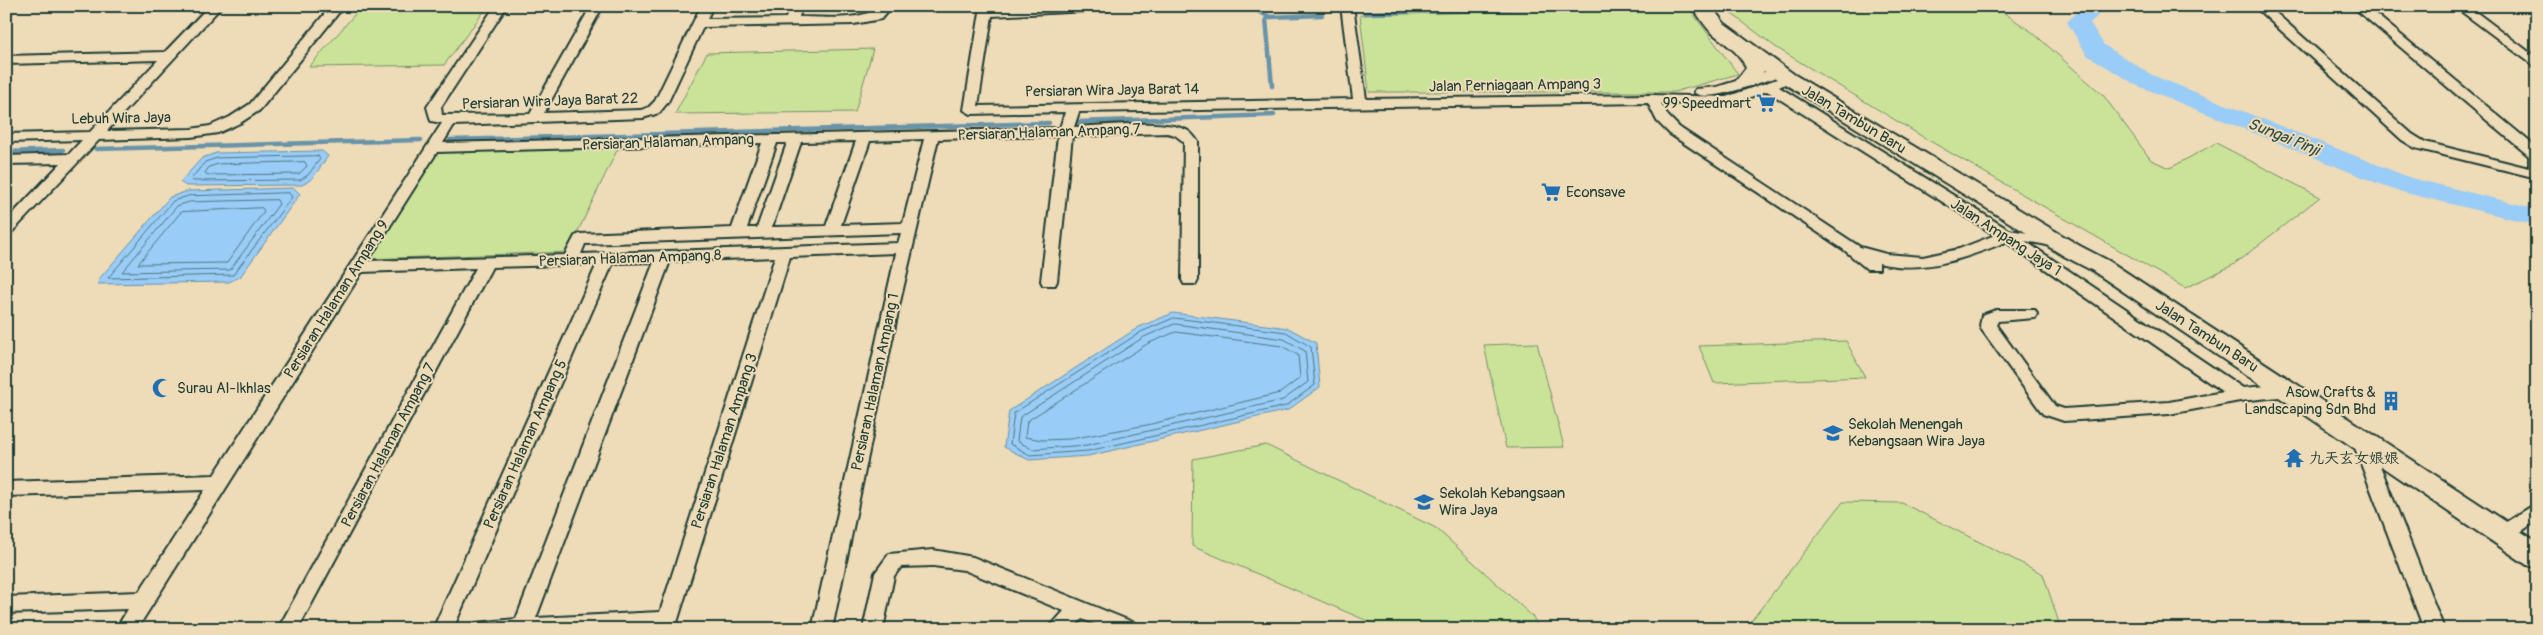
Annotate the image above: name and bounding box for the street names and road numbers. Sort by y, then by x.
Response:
street label: Jalan Perniagaan Ampang 3 [1429,75,1601,96]
street label: Persiaran Wira Jaya Barat 14 [1025,79,1199,102]
street label: Jalan Tambun Baru [1798,81,1910,158]
street label: Persiaran Wira Jaya Barat 22 [462,89,638,114]
street label: Lebuh Wira Jaya [71,108,171,129]
street label: Persiaran Halaman Ampang 7 [957,120,1141,145]
street label: Persiaran Halaman Ampang [582,130,754,155]
street label: Jalan Ampang Jaya 1 [1947,195,2065,280]
street label: Persiaran Halaman Ampang 9 [280,217,393,382]
street label: Persiaran Halaman Ampang 8 [538,246,722,271]
street label: Persiaran Halaman Ampang 1 [847,292,904,473]
street label: Jalan Tambun Baru [2152,296,2262,377]
street label: Persiaran Halaman Ampang 3 [687,351,762,531]
street label: Persiaran Halaman Ampang 5 [479,357,571,532]
street label: Persiaran Halaman Ampang 7 [337,360,440,531]

